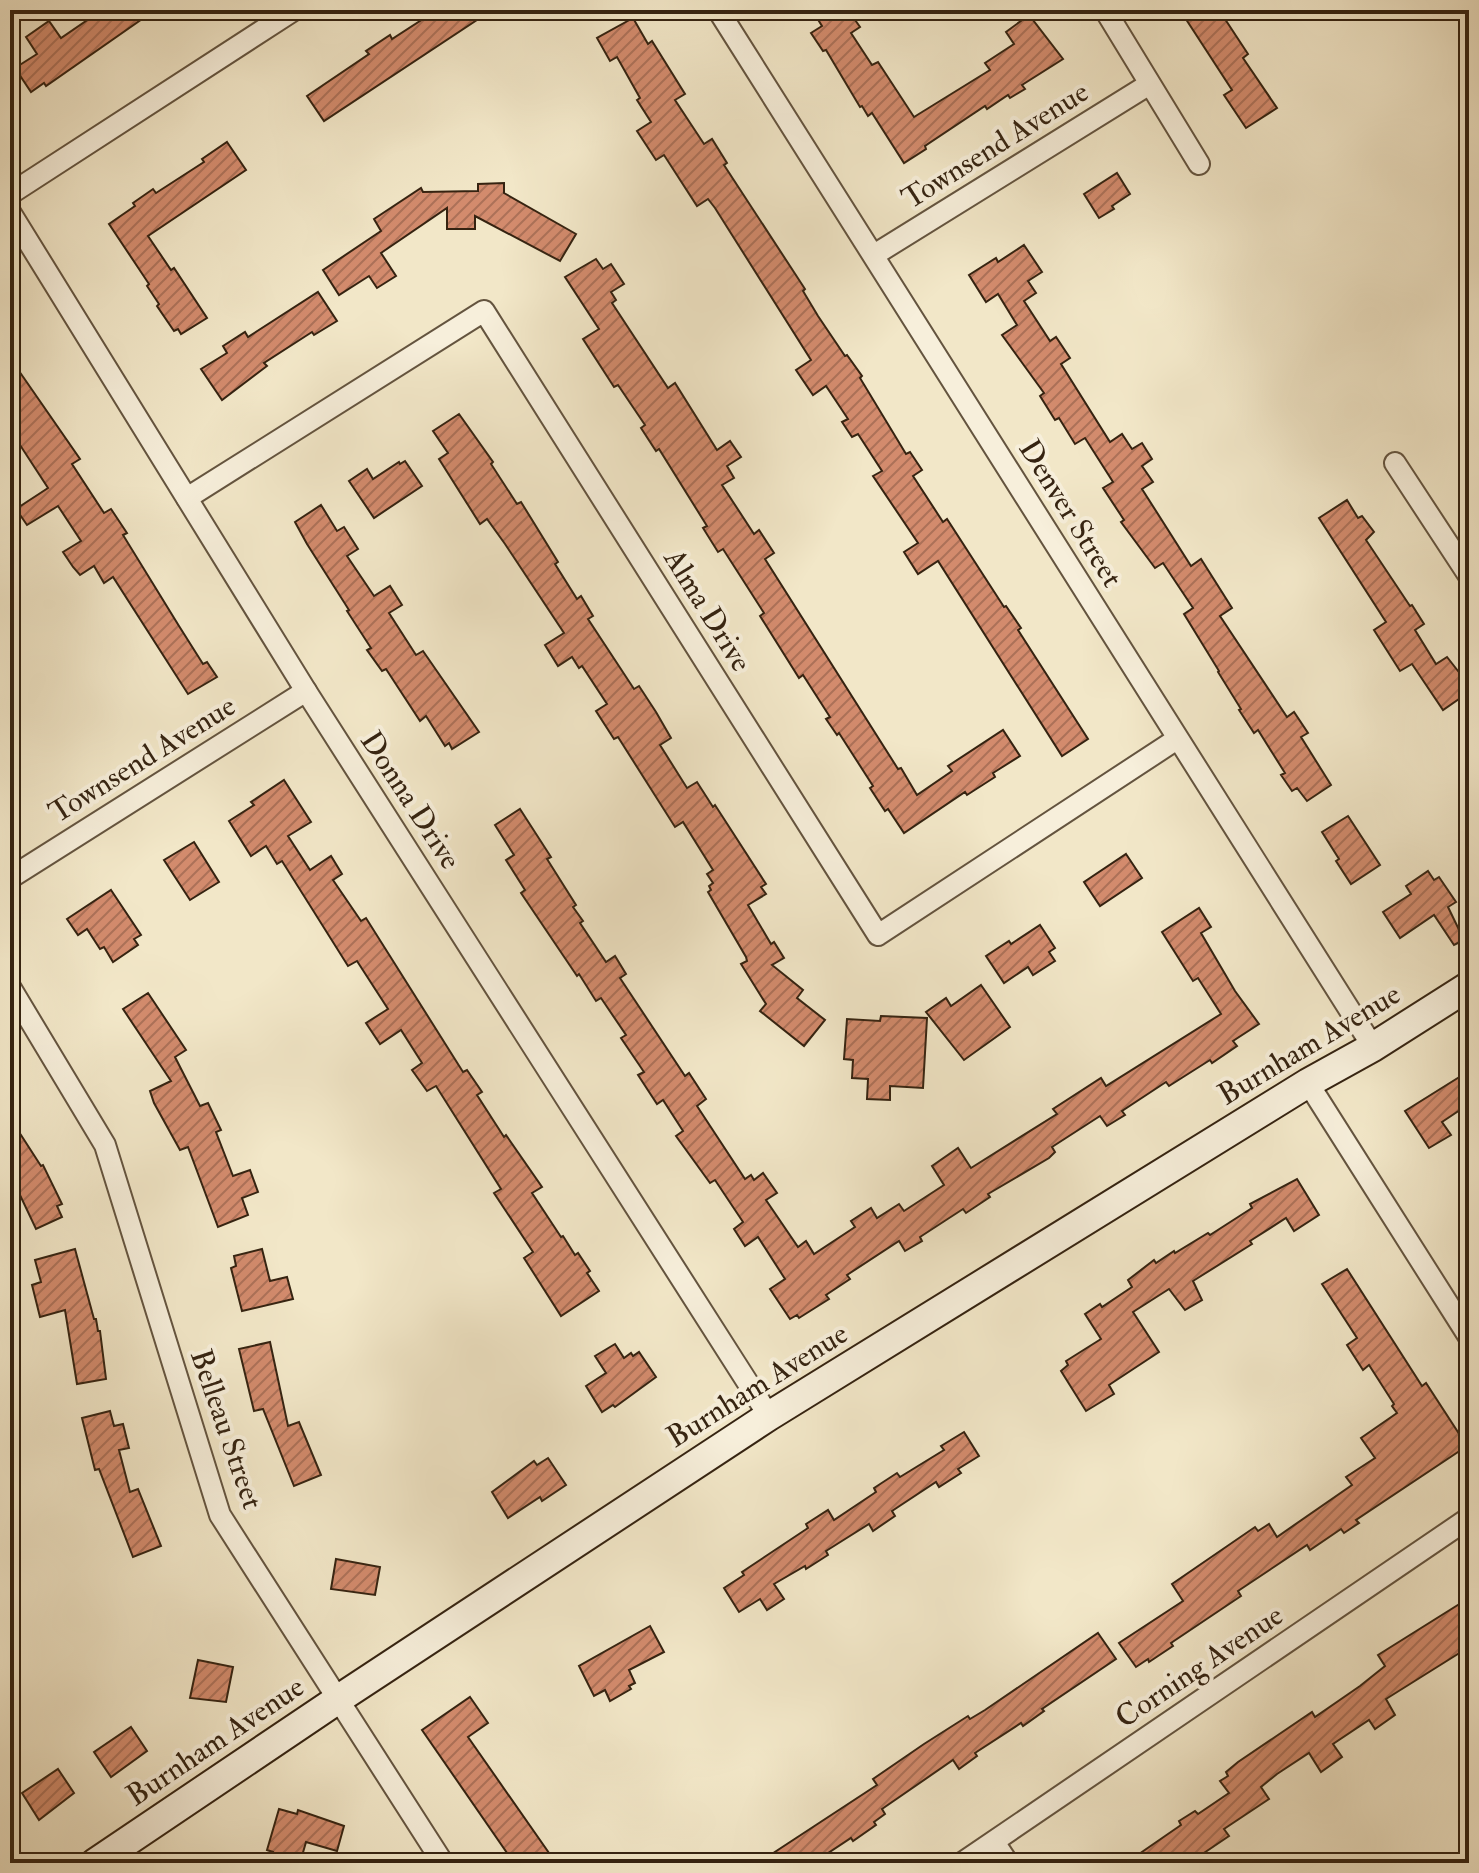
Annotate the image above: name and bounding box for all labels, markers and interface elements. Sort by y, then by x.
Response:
street label: Townsend Avenue [895,73,1095,217]
street label: Denver Street [1011,433,1131,594]
street label: Alma Drive [655,541,760,678]
street label: Townsend Avenue [42,687,242,831]
street label: Donna Drive [352,724,469,876]
street label: Burnham Avenue [1211,975,1407,1113]
street label: Burnham Avenue [660,1315,855,1456]
street label: Belleau Street [182,1344,271,1514]
street label: Corning Avenue [1108,1597,1290,1736]
street label: Burnham Avenue [119,1668,311,1814]

